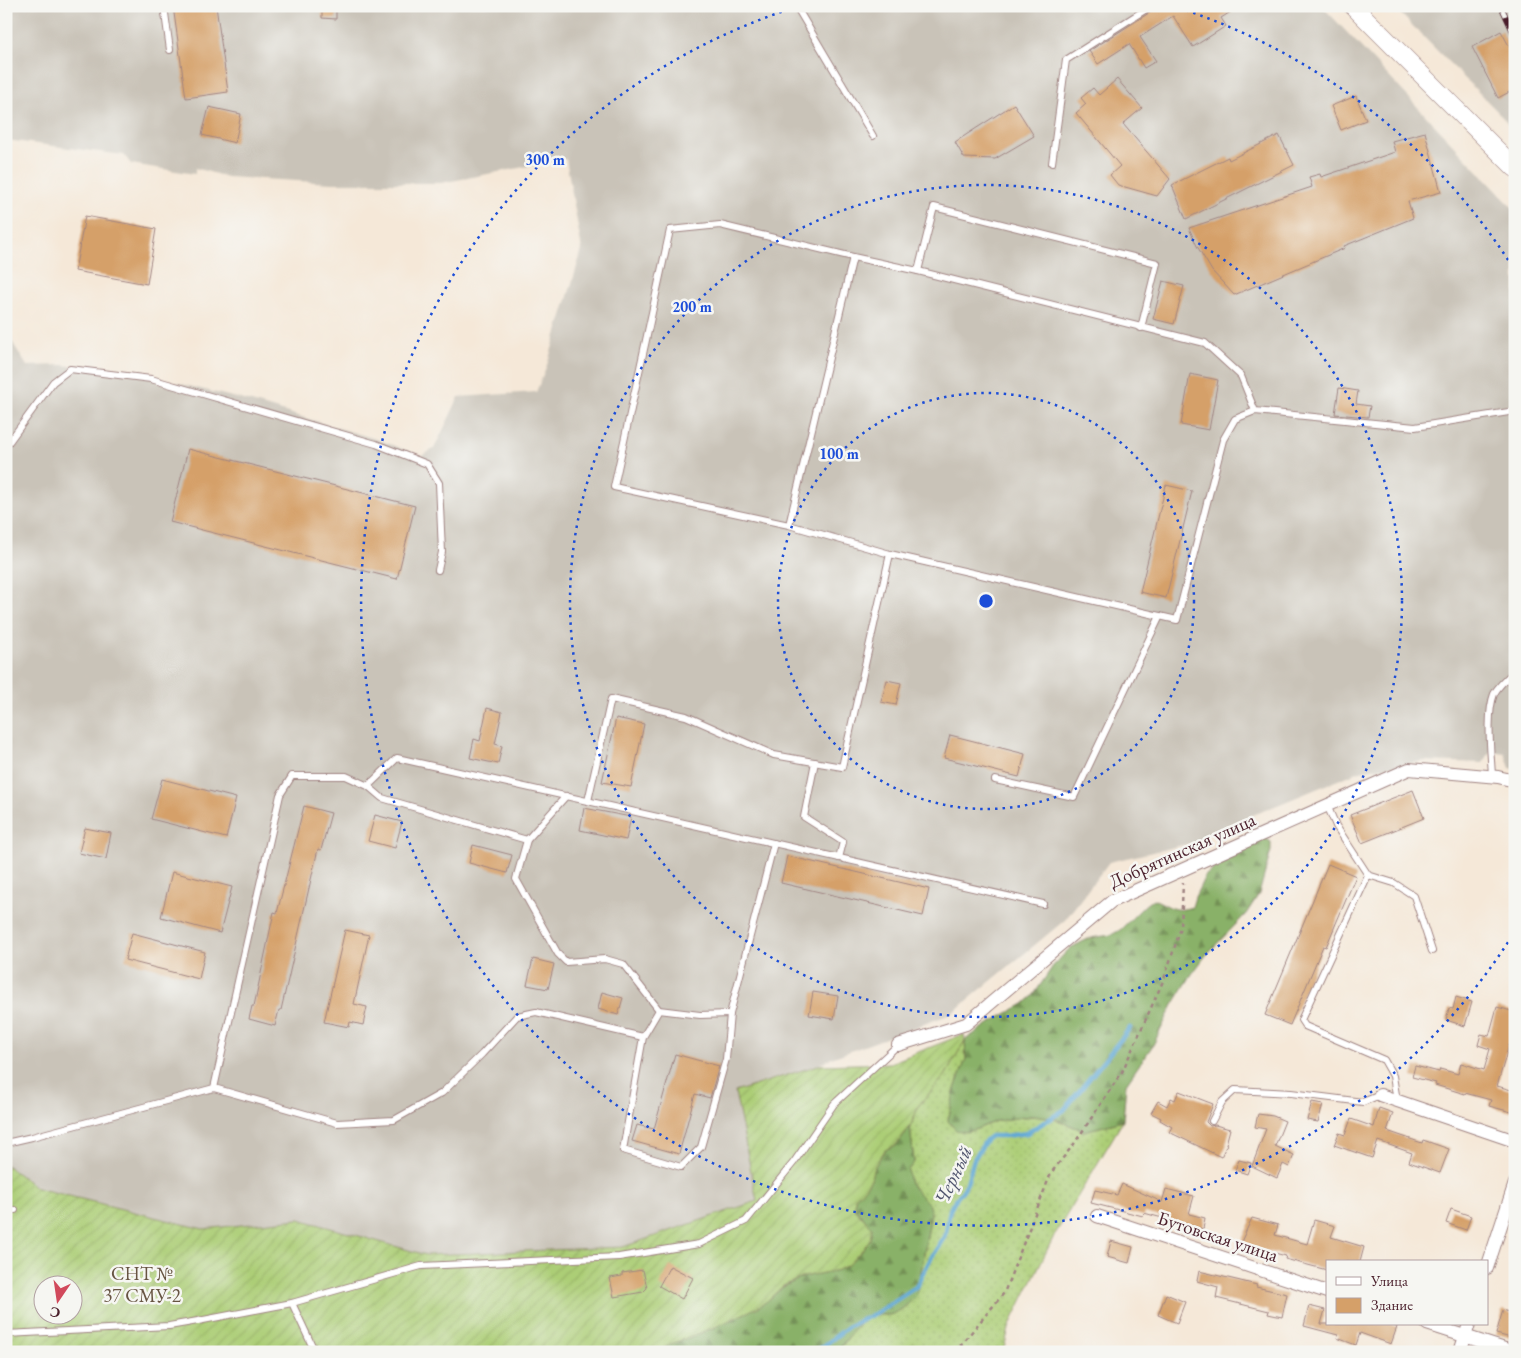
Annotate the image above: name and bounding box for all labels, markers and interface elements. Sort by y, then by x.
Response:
text: 300 m [525,150,565,169]
text: 200 m [672,297,712,316]
text: 100 m [819,444,859,463]
centre of rings [977,592,995,610]
street label: Добрятинская улица [1105,807,1260,894]
water label: Черный [928,1141,978,1209]
street label: Бутовская улица [1154,1205,1282,1268]
legend [1326,1260,1488,1326]
park label: СНТ № 37 СМУ-2 [103,1261,181,1308]
text: Улица [1370,1271,1408,1290]
north arrow [32,1276,82,1326]
text: Здание [1371,1295,1413,1314]
text: С [48,1303,62,1323]

